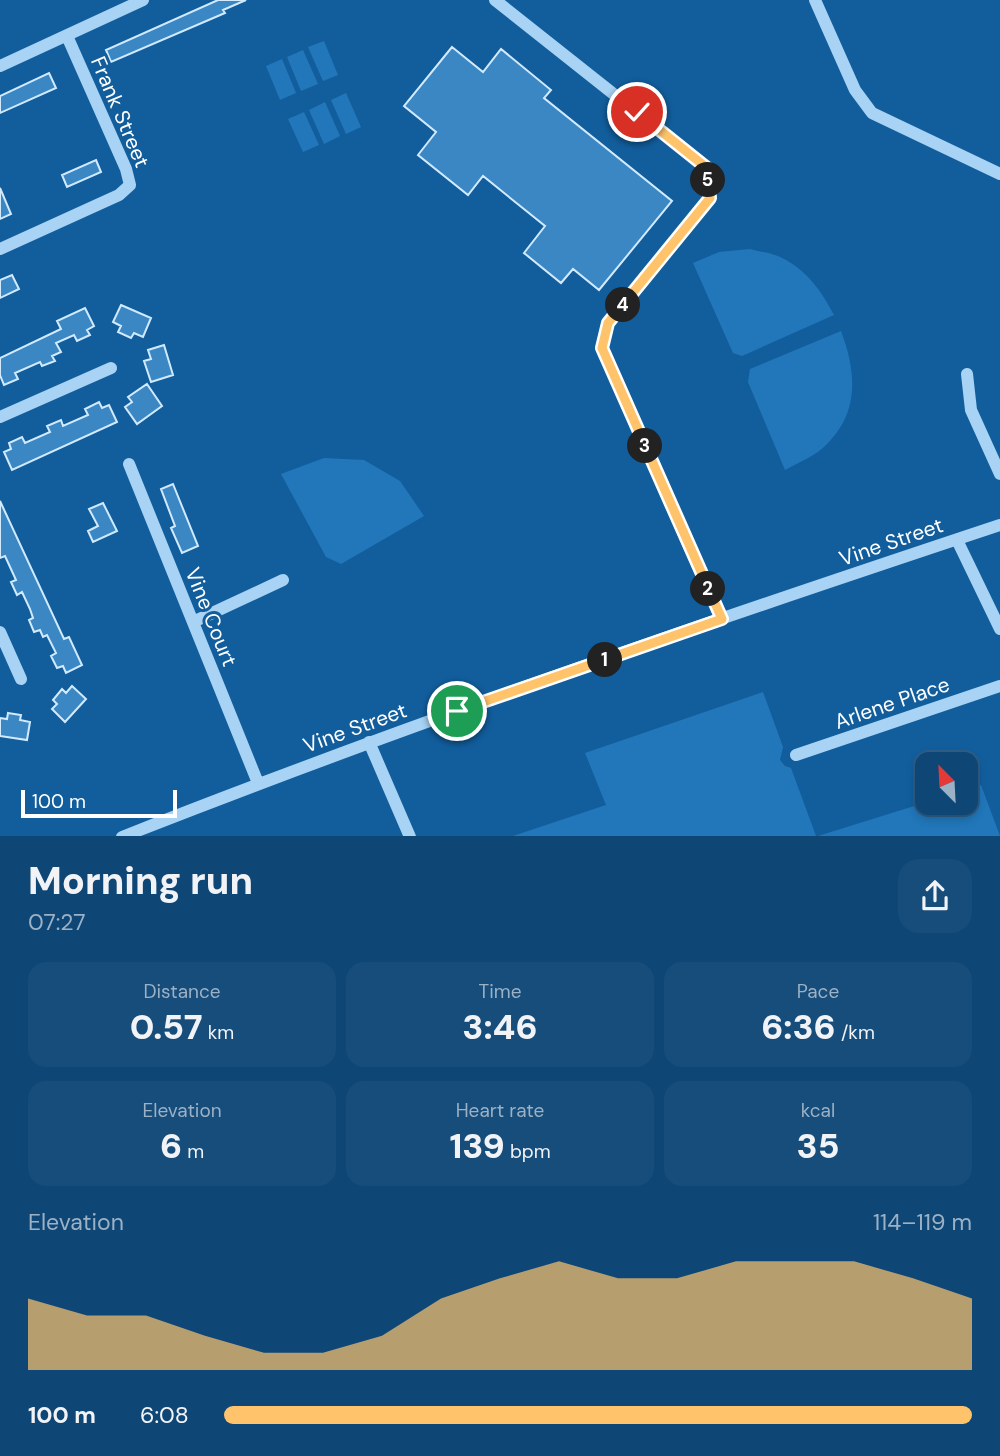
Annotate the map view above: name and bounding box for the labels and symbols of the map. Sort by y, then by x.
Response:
street label: Frank Street [84,52,156,172]
pin [607,82,667,142]
pin: 5 [690,162,726,198]
pin: 4 [606,288,640,322]
pin: 3 [628,428,662,464]
street label: Vine Street [835,511,947,573]
street label: Vine Court [179,563,243,671]
pin: 2 [690,572,726,606]
pin: 1 [588,642,622,678]
street label: Arlene Place [831,670,953,736]
pin [427,681,487,741]
street label: Vine Street [299,696,411,760]
north arrow [915,752,978,816]
scale bar [21,788,177,819]

